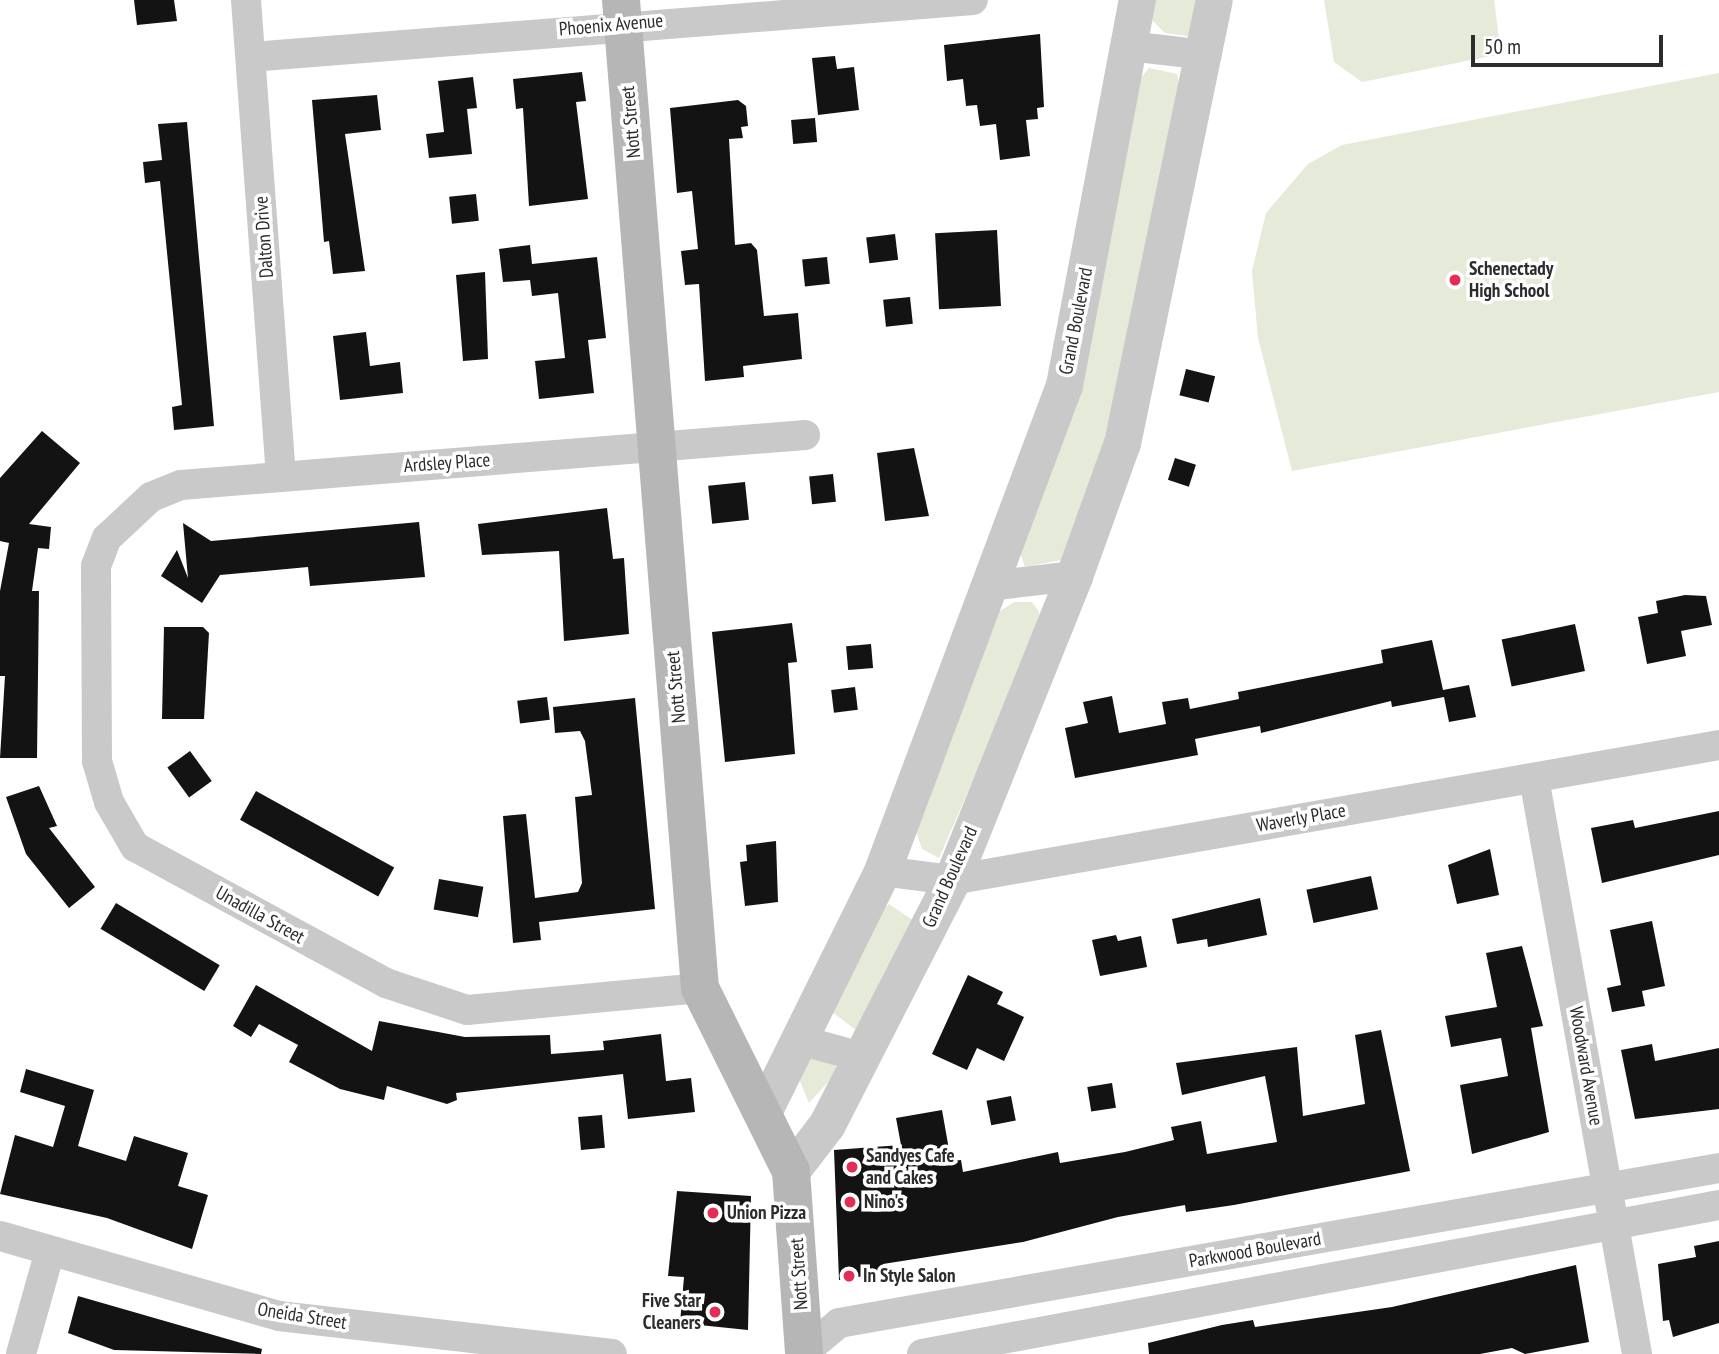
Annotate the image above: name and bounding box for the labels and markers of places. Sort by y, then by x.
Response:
place label: Schenectady High School [1469,258,1553,302]
marker: Schenectady High School [1447,272,1463,288]
place label: Sandyes Cafe and Cakes [866,1145,955,1189]
marker: Sandyes Cafe and Cakes [844,1159,860,1175]
place label: Nino's [864,1191,904,1213]
marker: Nino's [842,1194,858,1210]
place label: Union Pizza [727,1202,806,1224]
marker: Union Pizza [705,1205,721,1221]
place label: In Style Salon [863,1265,955,1287]
marker: In Style Salon [841,1268,857,1284]
place label: Five Star Cleaners [642,1290,701,1334]
marker: Five Star Cleaners [707,1304,723,1320]

